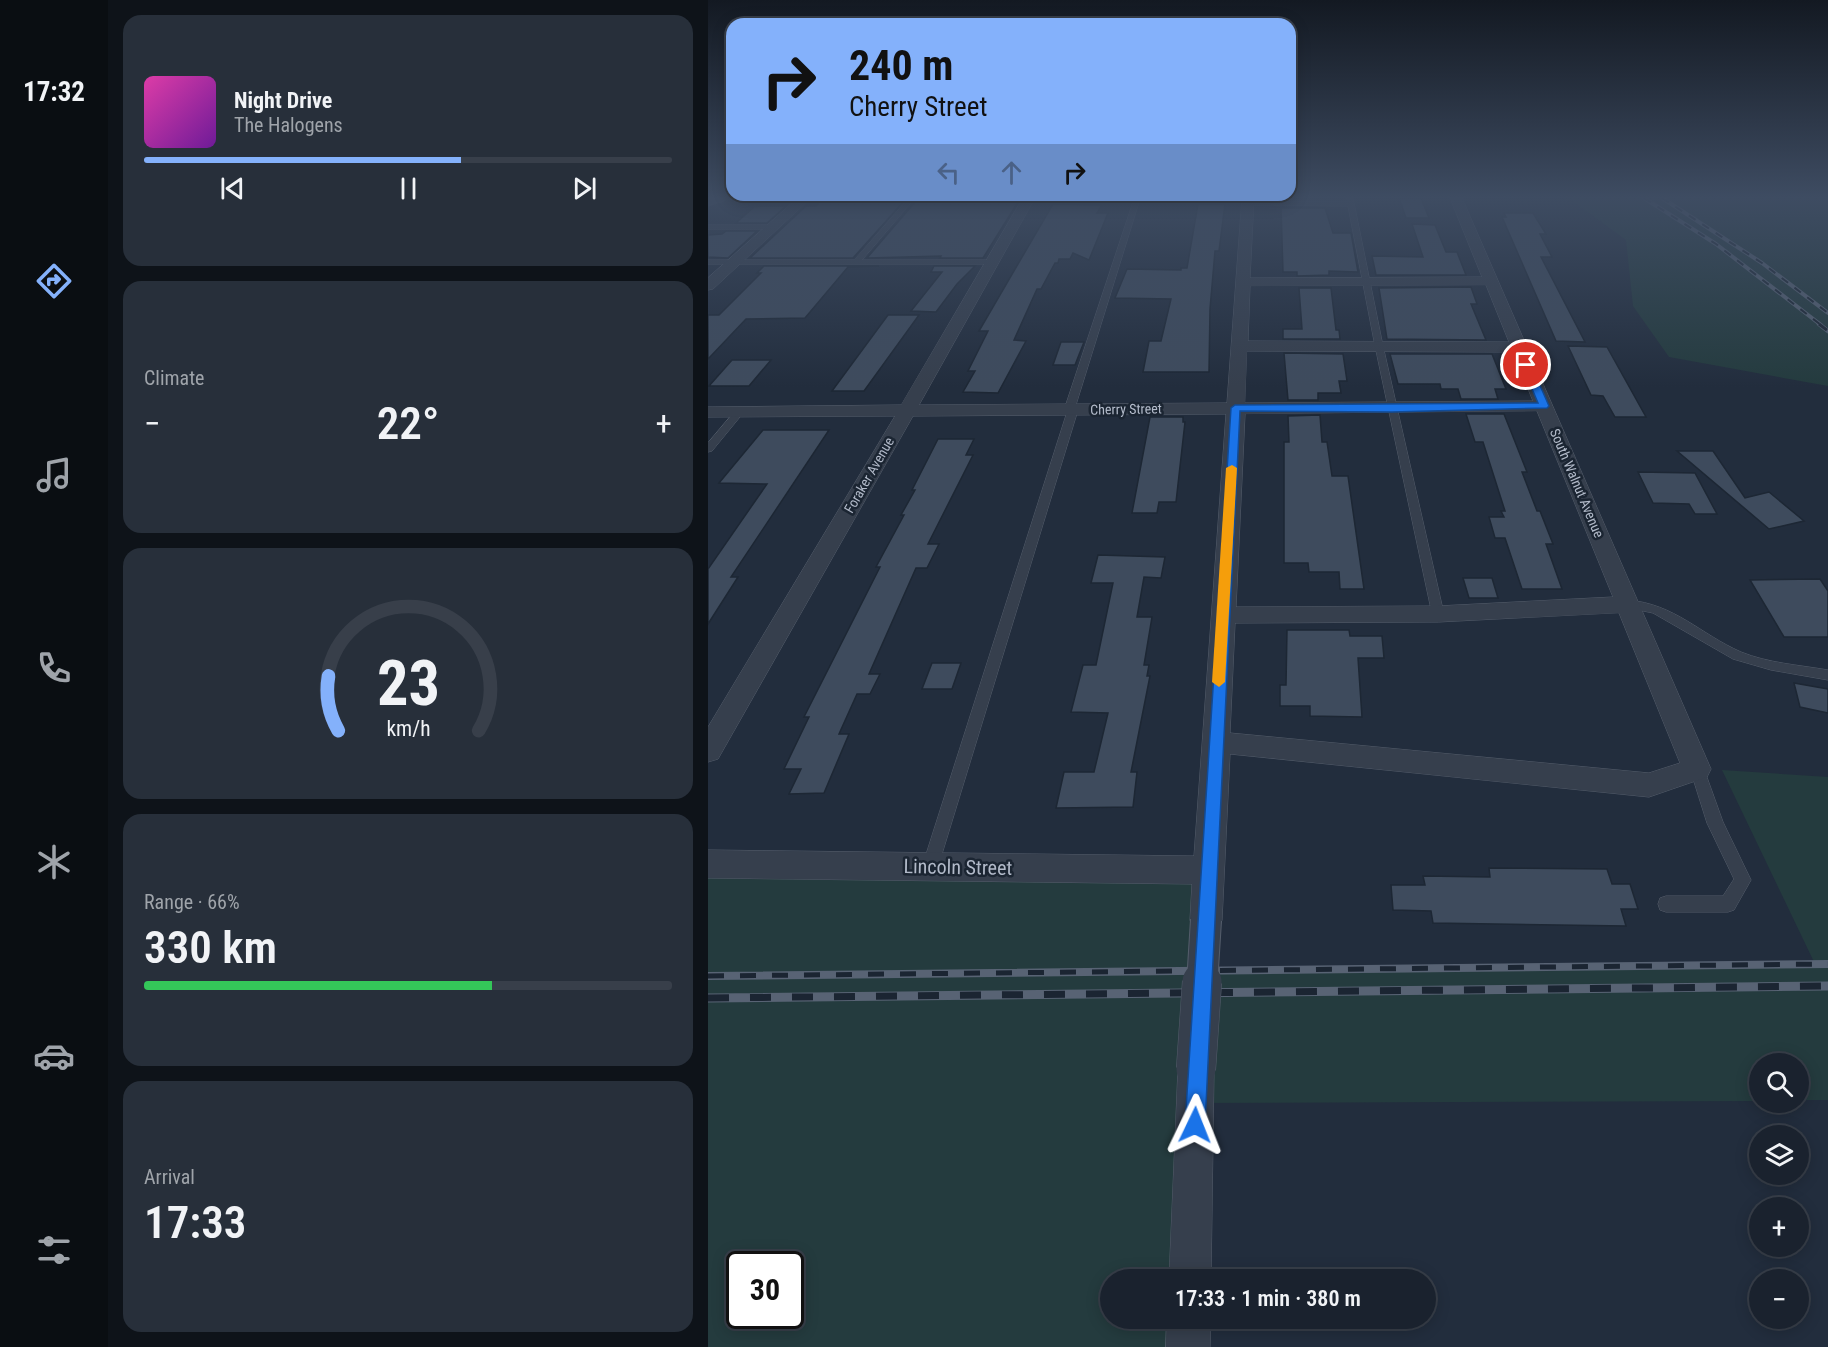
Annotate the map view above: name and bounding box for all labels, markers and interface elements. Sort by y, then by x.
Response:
text: 240 m [849,41,954,90]
icon: right [750,42,828,120]
text: 17:32 [23,76,85,108]
text: Night Drive [234,88,332,113]
text: Cherry Street [849,91,987,123]
text: The Halogens [234,113,343,137]
icon: left [932,156,965,189]
icon: ahead [995,156,1028,189]
icon: right [1058,156,1091,189]
icon: previous [216,172,249,205]
icon: pause [392,172,425,205]
icon: next [568,172,601,205]
icon: directions [33,260,75,302]
pin [1500,339,1551,390]
icon: arrive [1509,348,1542,381]
text: Climate [144,366,204,390]
text: 22° [377,397,439,450]
street label: Cherry Street [1090,400,1162,418]
text: − [144,404,161,443]
text: + [656,404,672,443]
street label: South Walnut Avenue [1547,426,1607,540]
street label: Foraker Avenue [841,434,897,516]
icon: music [33,454,75,496]
icon: phone [33,647,75,689]
text: 23 [376,647,440,720]
text: km/h [386,716,430,741]
icon: climate [33,841,75,883]
street label: Lincoln Street [903,854,1013,880]
text: Range · 66% [144,890,240,914]
text: 330 km [144,921,277,974]
icon: car [33,1035,75,1077]
map controls [1749,1053,1809,1329]
button: search [1749,1053,1809,1113]
position arrow [1163,1093,1227,1157]
button: layers [1749,1125,1809,1185]
text: Arrival [144,1165,195,1189]
text: 17:33 [144,1196,246,1249]
button: + [1749,1197,1809,1257]
icon: filters [33,1229,75,1271]
speed limit sign: 30 [726,1251,804,1329]
button: − [1749,1269,1809,1329]
text: 17:33 · 1 min · 380 m [1175,1286,1361,1311]

